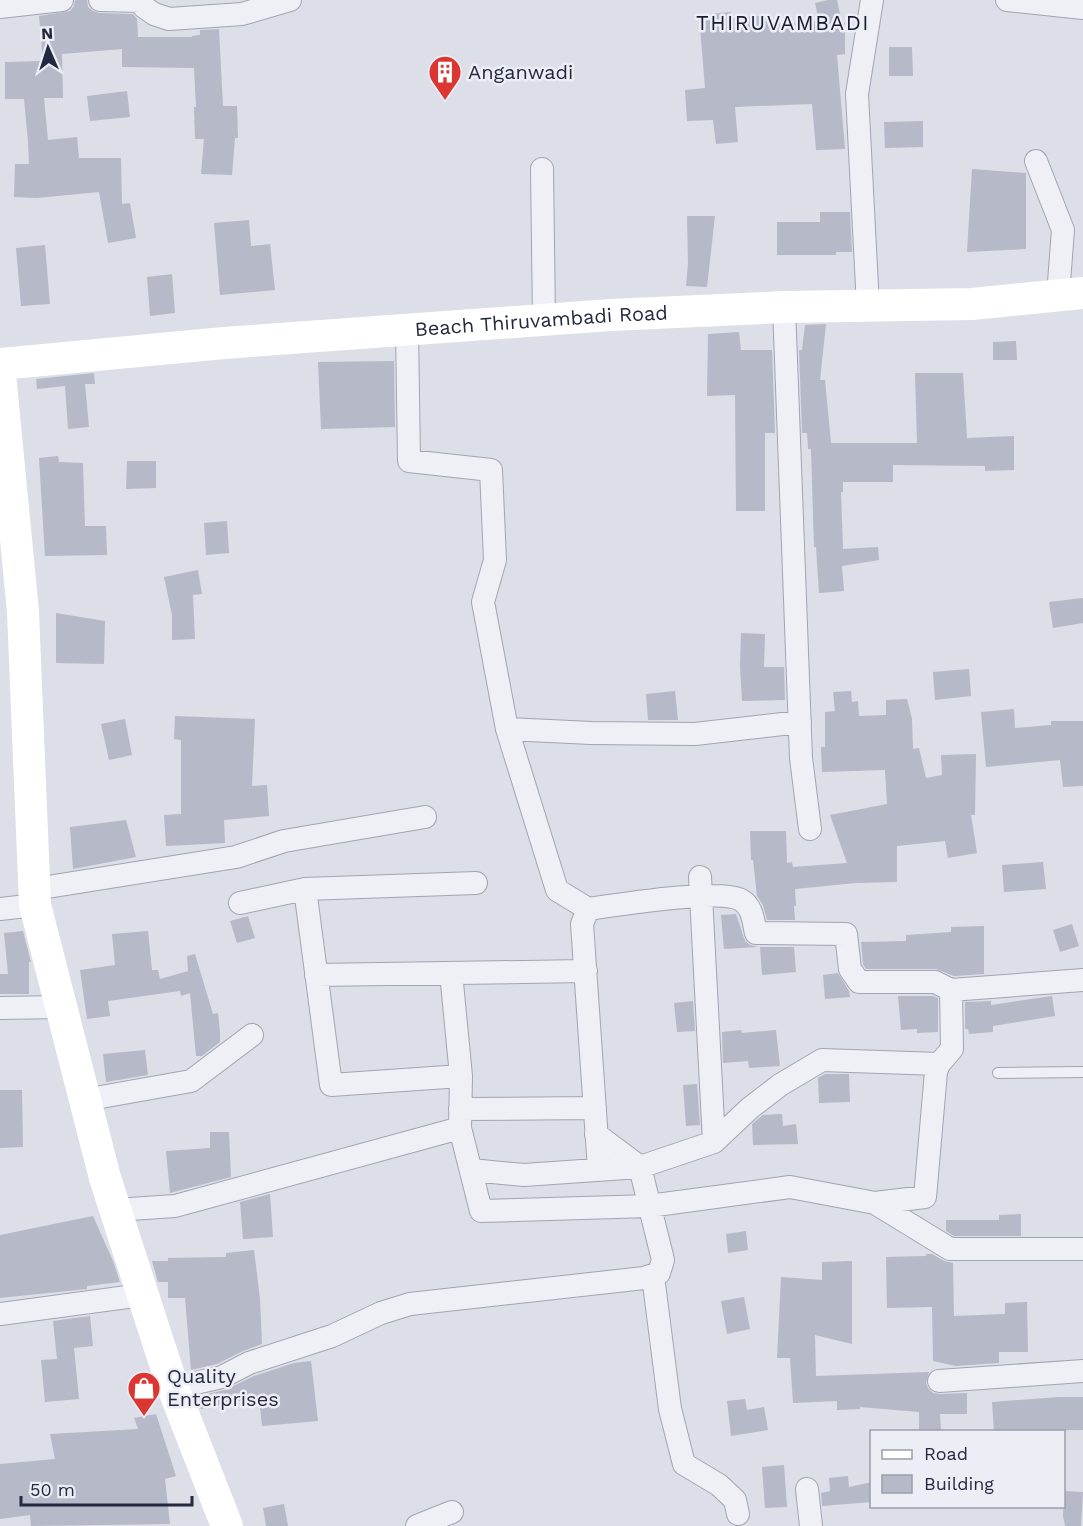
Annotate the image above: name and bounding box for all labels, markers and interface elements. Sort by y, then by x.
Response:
district label: THIRUVAMBADI [696,10,870,35]
north arrow [18,18,78,78]
text: N [41,24,54,43]
building icon: Anganwadi [427,54,463,101]
place label: Anganwadi [468,60,573,84]
street label: Beach Thiruvambadi Road [414,300,668,341]
place label: Quality Enterprises [167,1364,279,1411]
shop icon: Quality Enterprises [126,1370,162,1417]
legend [870,1430,1065,1508]
text: Road [924,1443,968,1464]
scale bar [21,1469,192,1507]
text: Building [924,1473,994,1494]
text: 50 m [30,1479,75,1500]

